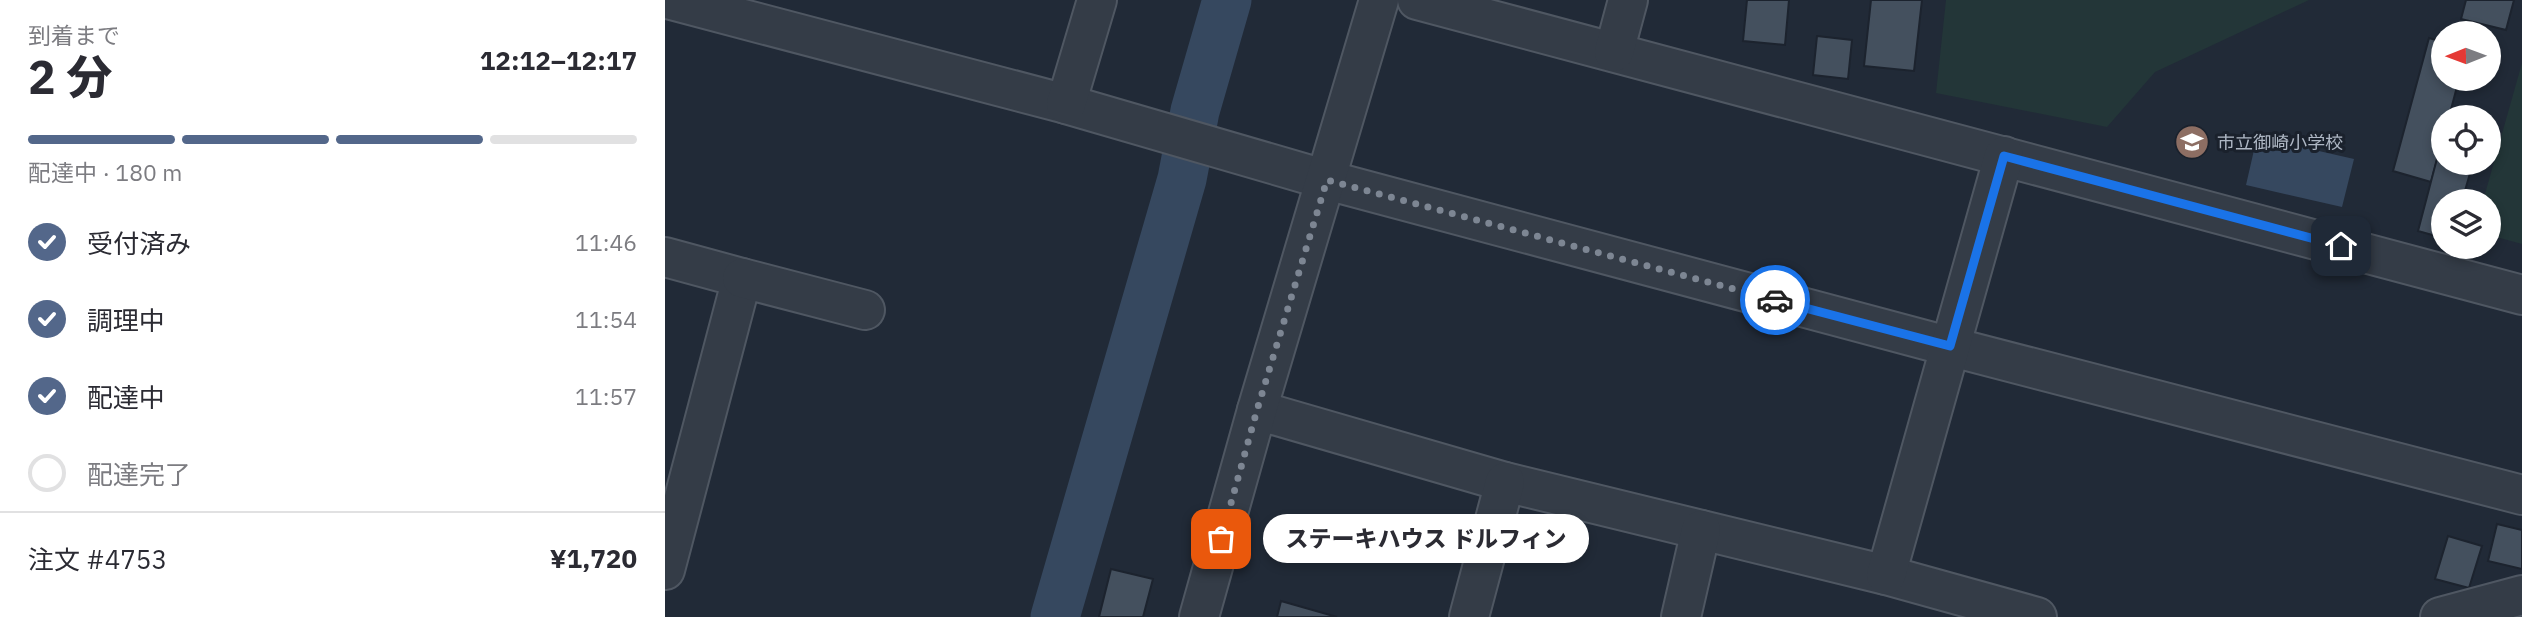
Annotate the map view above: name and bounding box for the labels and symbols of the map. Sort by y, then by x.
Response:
north arrow [2431,21,2501,91]
school or university icon: 市立御崎小学校 [2173,123,2211,161]
place label: 市立御崎小学校 [2217,131,2343,154]
pin [2311,216,2371,276]
courier [1740,265,1810,335]
pin [1191,509,1251,569]
callout: ステーキハウス ドルフィン [1263,514,1589,564]

